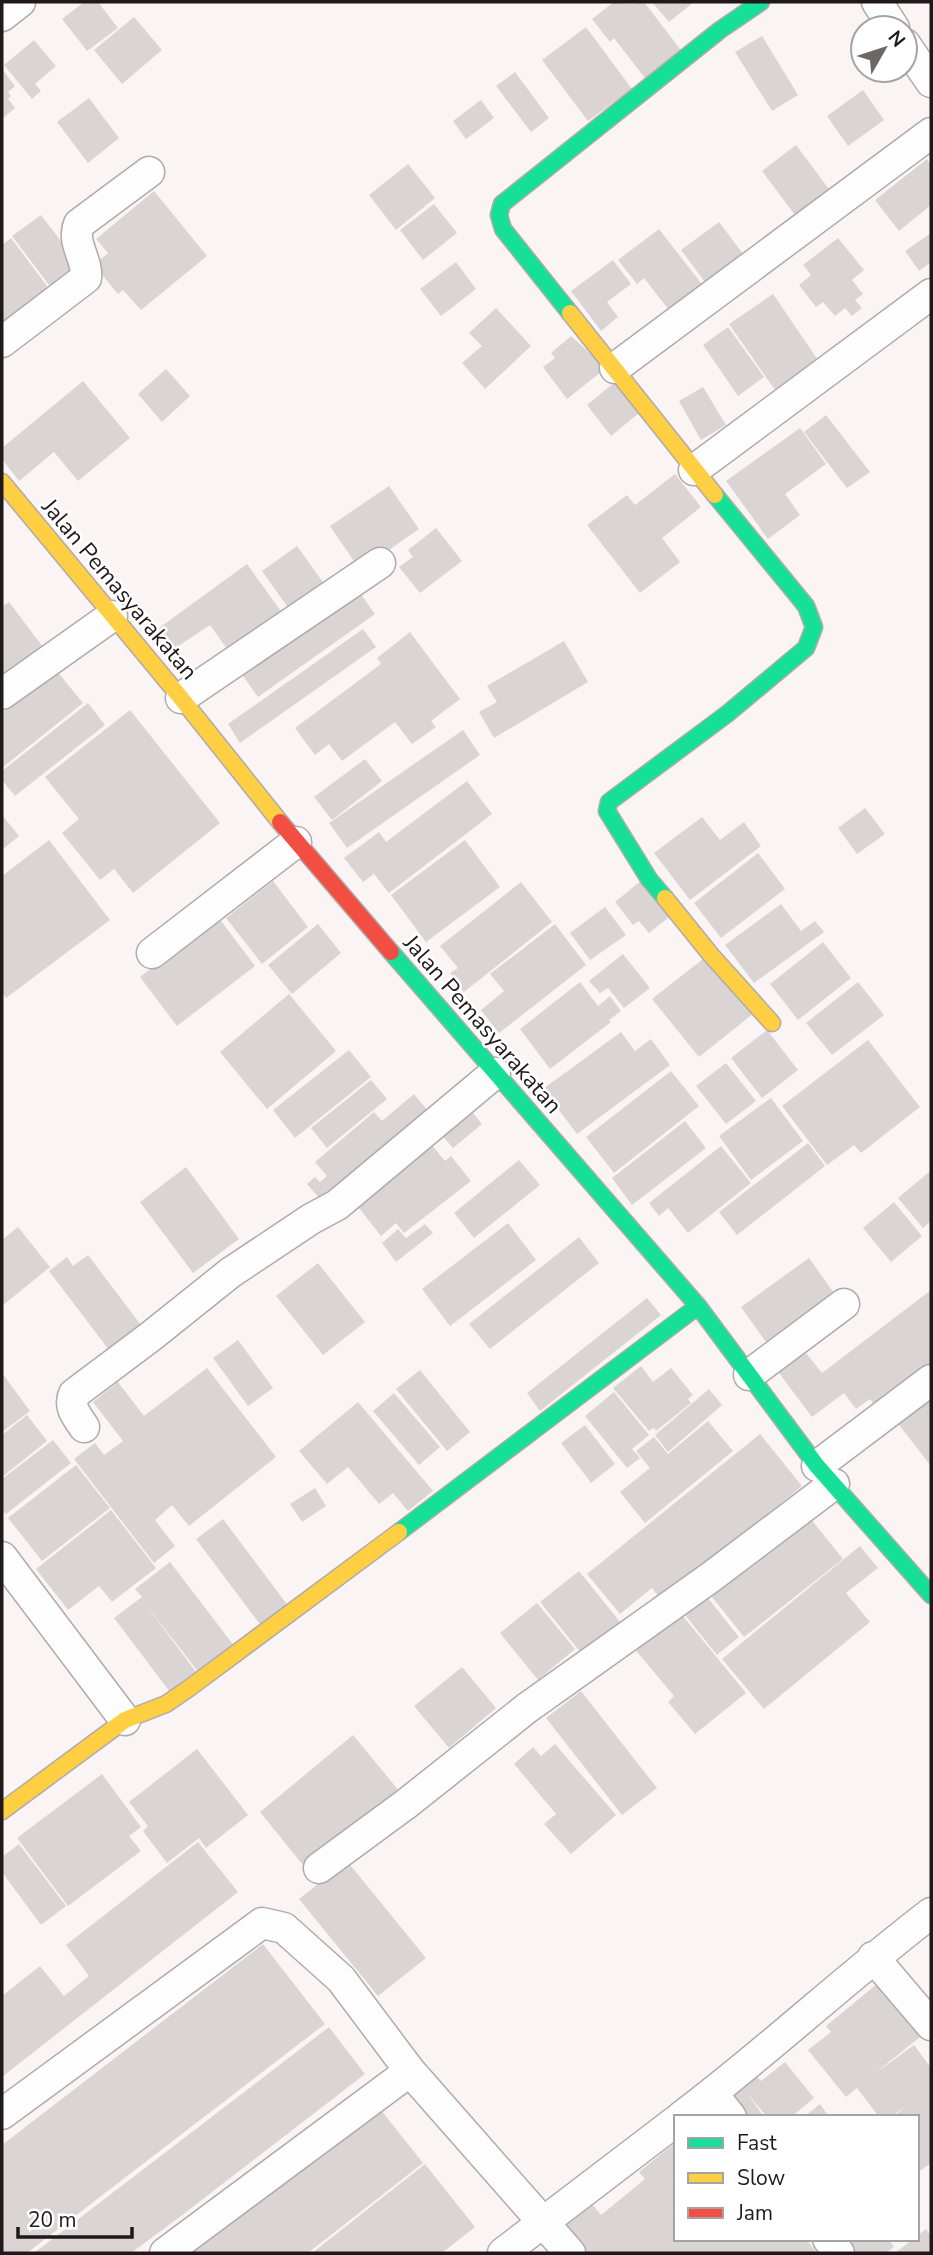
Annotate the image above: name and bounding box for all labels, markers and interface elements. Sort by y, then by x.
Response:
north arrow [849,14,919,84]
text: N [882,25,911,53]
street label: Jalan Pemasyarakatan [34,491,205,686]
street label: Jalan Pemasyarakatan [396,928,569,1120]
legend [674,2115,919,2241]
text: Fast [737,2129,777,2157]
text: Slow [737,2164,786,2192]
scale bar [18,2196,131,2240]
text: Jam [736,2199,773,2227]
text: 20 m [28,2206,77,2234]

